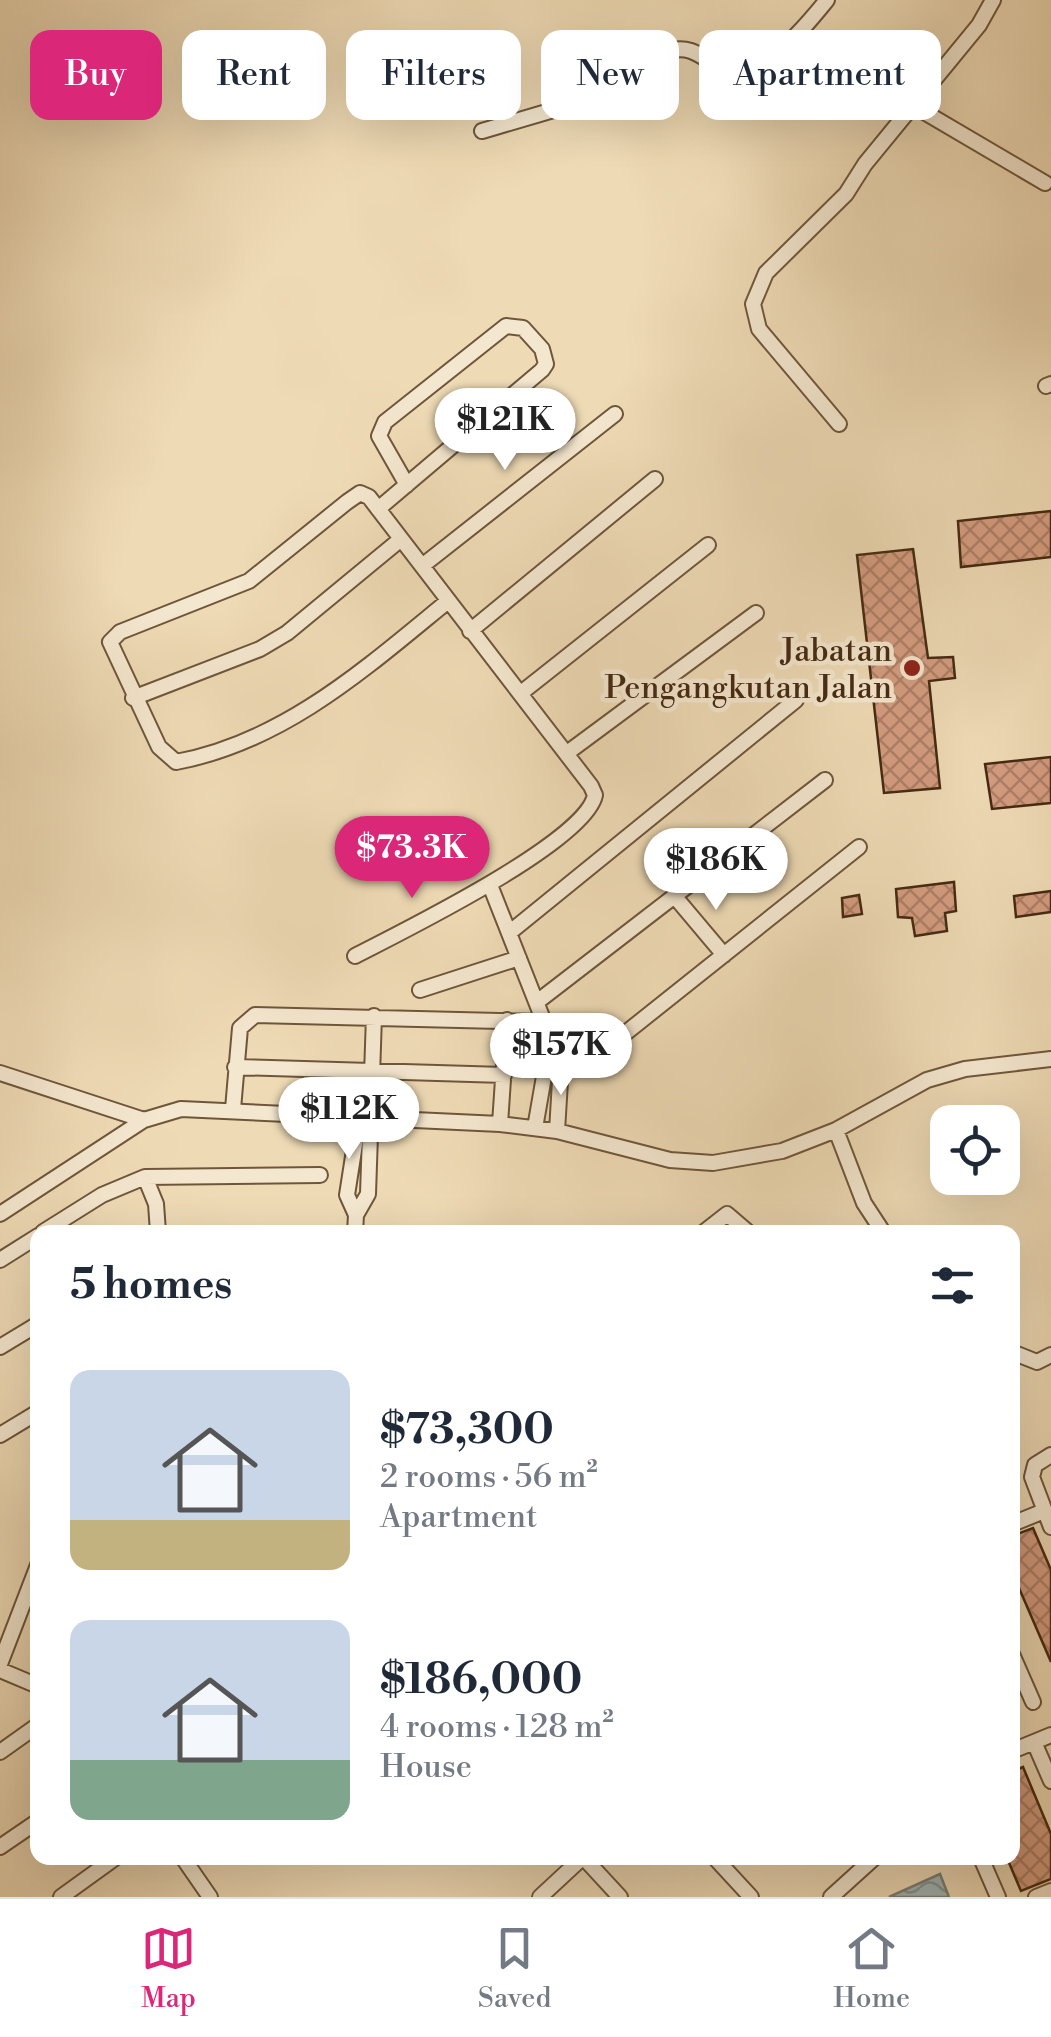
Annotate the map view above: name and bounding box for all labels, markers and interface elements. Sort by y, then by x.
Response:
chip: Buy [30,30,162,120]
chip: Rent [182,30,326,120]
chip: Filters [346,30,521,120]
chip: New [541,30,679,120]
chip: Apartment [699,30,941,120]
pin: $121K [435,388,575,473]
text: $121K [457,400,553,440]
place label: Jabatan Pengangkutan Jalan [604,631,892,708]
marker: Jabatan Pengangkutan Jalan [901,657,923,679]
pin: $73.3K [331,816,493,901]
text: $73.3K [357,828,467,868]
pin: $186K [646,828,786,913]
text: $186K [666,840,766,880]
pin: $157K [491,1013,631,1098]
text: $157K [512,1025,610,1065]
pin: $112K [279,1077,419,1162]
text: $112K [300,1089,398,1129]
map controls [930,1105,1020,1195]
button: locate [930,1105,1020,1195]
icon: filters [925,1258,980,1313]
text: 5 homes [70,1259,232,1312]
text: $73,300 [380,1404,554,1457]
icon: home [150,1410,270,1530]
text: 2 rooms · 56 m² [380,1457,598,1497]
text: Apartment [380,1497,537,1537]
text: $186,000 [380,1654,582,1707]
icon: home [150,1660,270,1780]
text: 4 rooms · 128 m² [380,1707,614,1747]
text: House [380,1747,472,1787]
tab: Map [141,1921,196,2016]
tab: Saved [478,1921,551,2016]
tab: Home [833,1921,910,2016]

